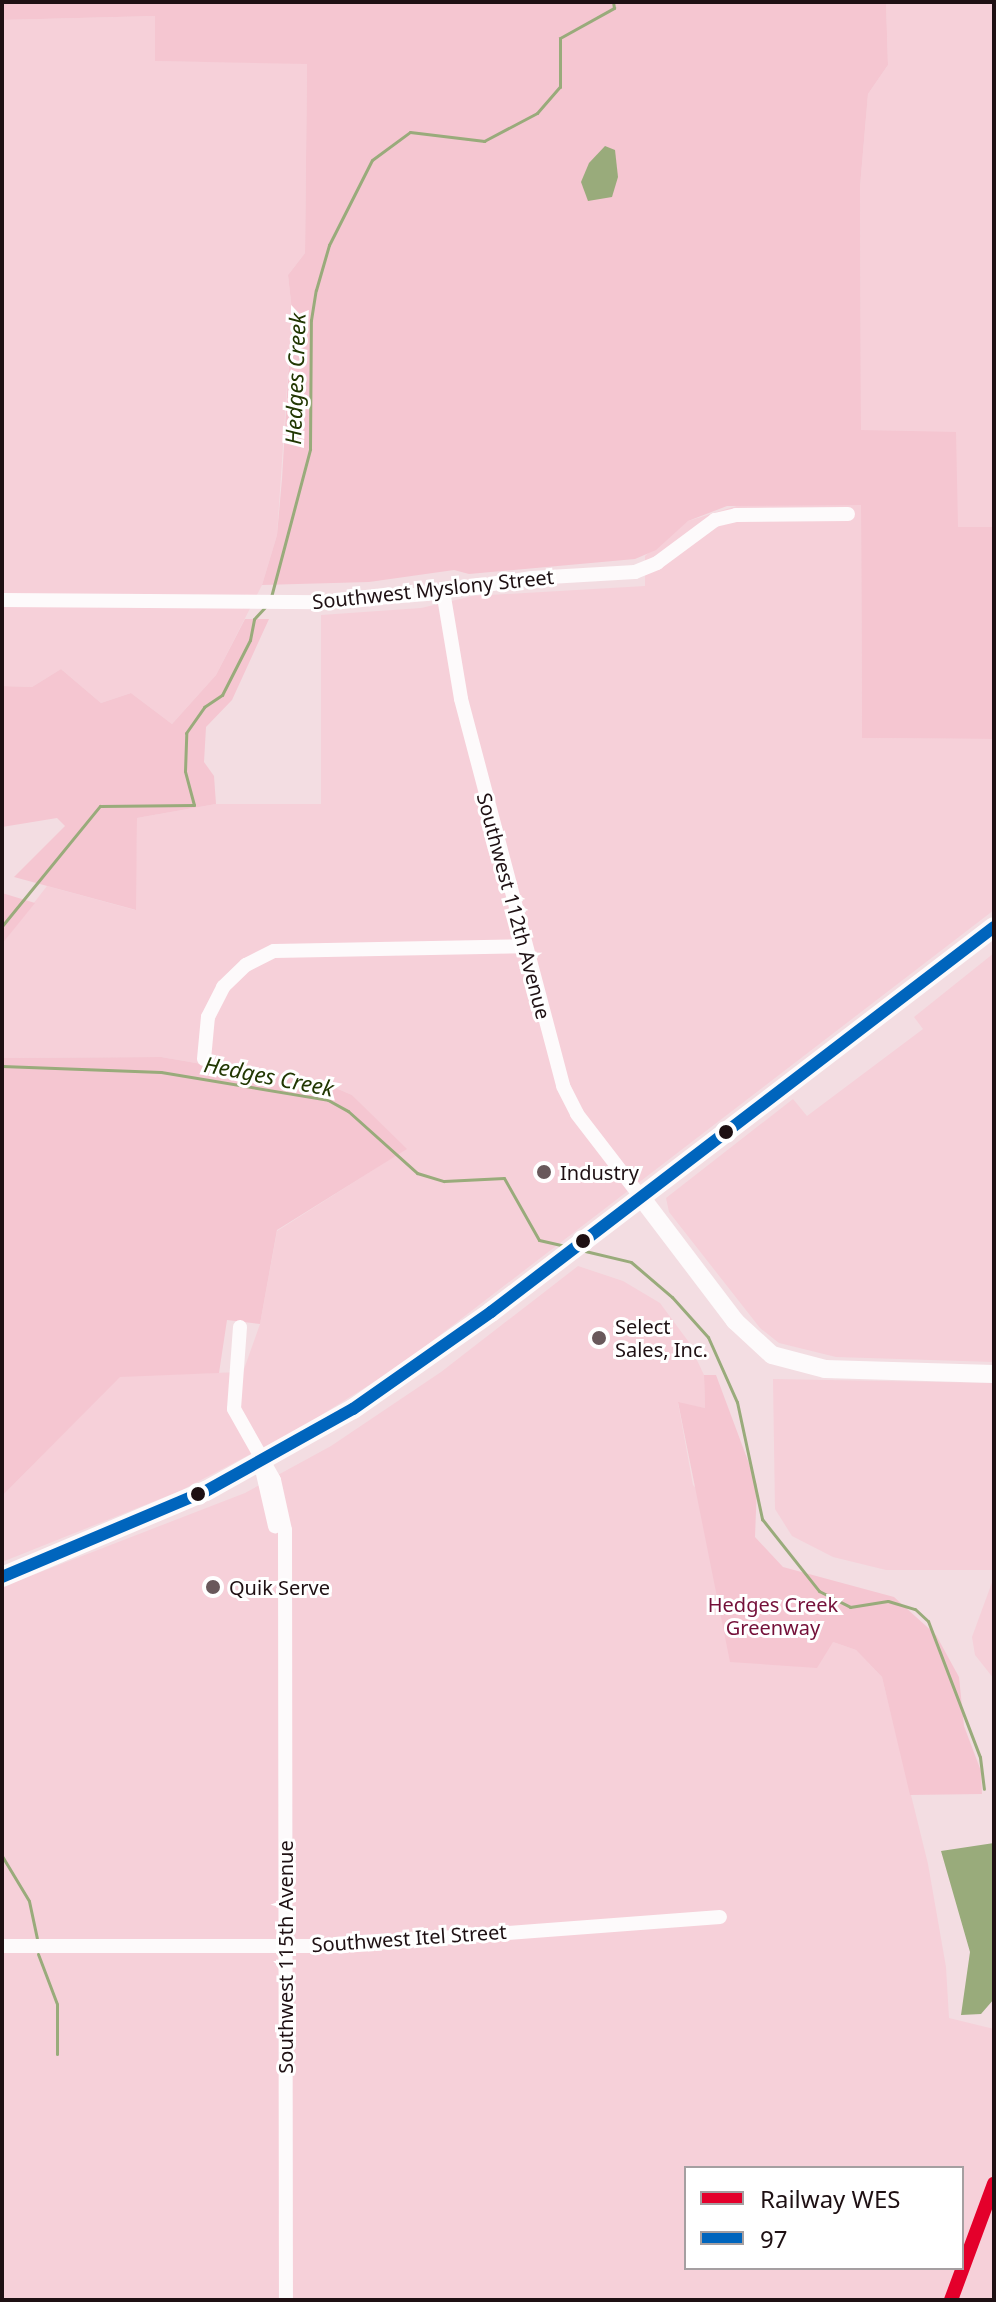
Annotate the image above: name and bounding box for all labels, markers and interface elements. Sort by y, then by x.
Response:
water label: Hedges Creek [280,313,310,445]
street label: Southwest Myslony Street [311,564,555,614]
street label: Southwest 112th Avenue [472,790,556,1022]
water label: Hedges Creek [202,1050,336,1102]
unlabelled marker [718,1124,734,1140]
place label: Industry [560,1160,639,1184]
marker: Industry [535,1163,553,1181]
unlabelled marker [575,1233,591,1249]
place label: Select Sales, Inc. [615,1314,708,1361]
marker: Select Sales, Inc. [590,1329,608,1347]
unlabelled marker [190,1486,206,1502]
place label: Quik Serve [229,1575,330,1599]
marker: Quik Serve [204,1578,222,1596]
park label: Hedges Creek Greenway [708,1593,838,1640]
street label: Southwest 115th Avenue [273,1840,297,2074]
street label: Southwest Itel Street [311,1919,507,1957]
legend [684,2166,964,2270]
text: Railway WES [760,2182,900,2215]
text: 97 [760,2222,787,2255]

